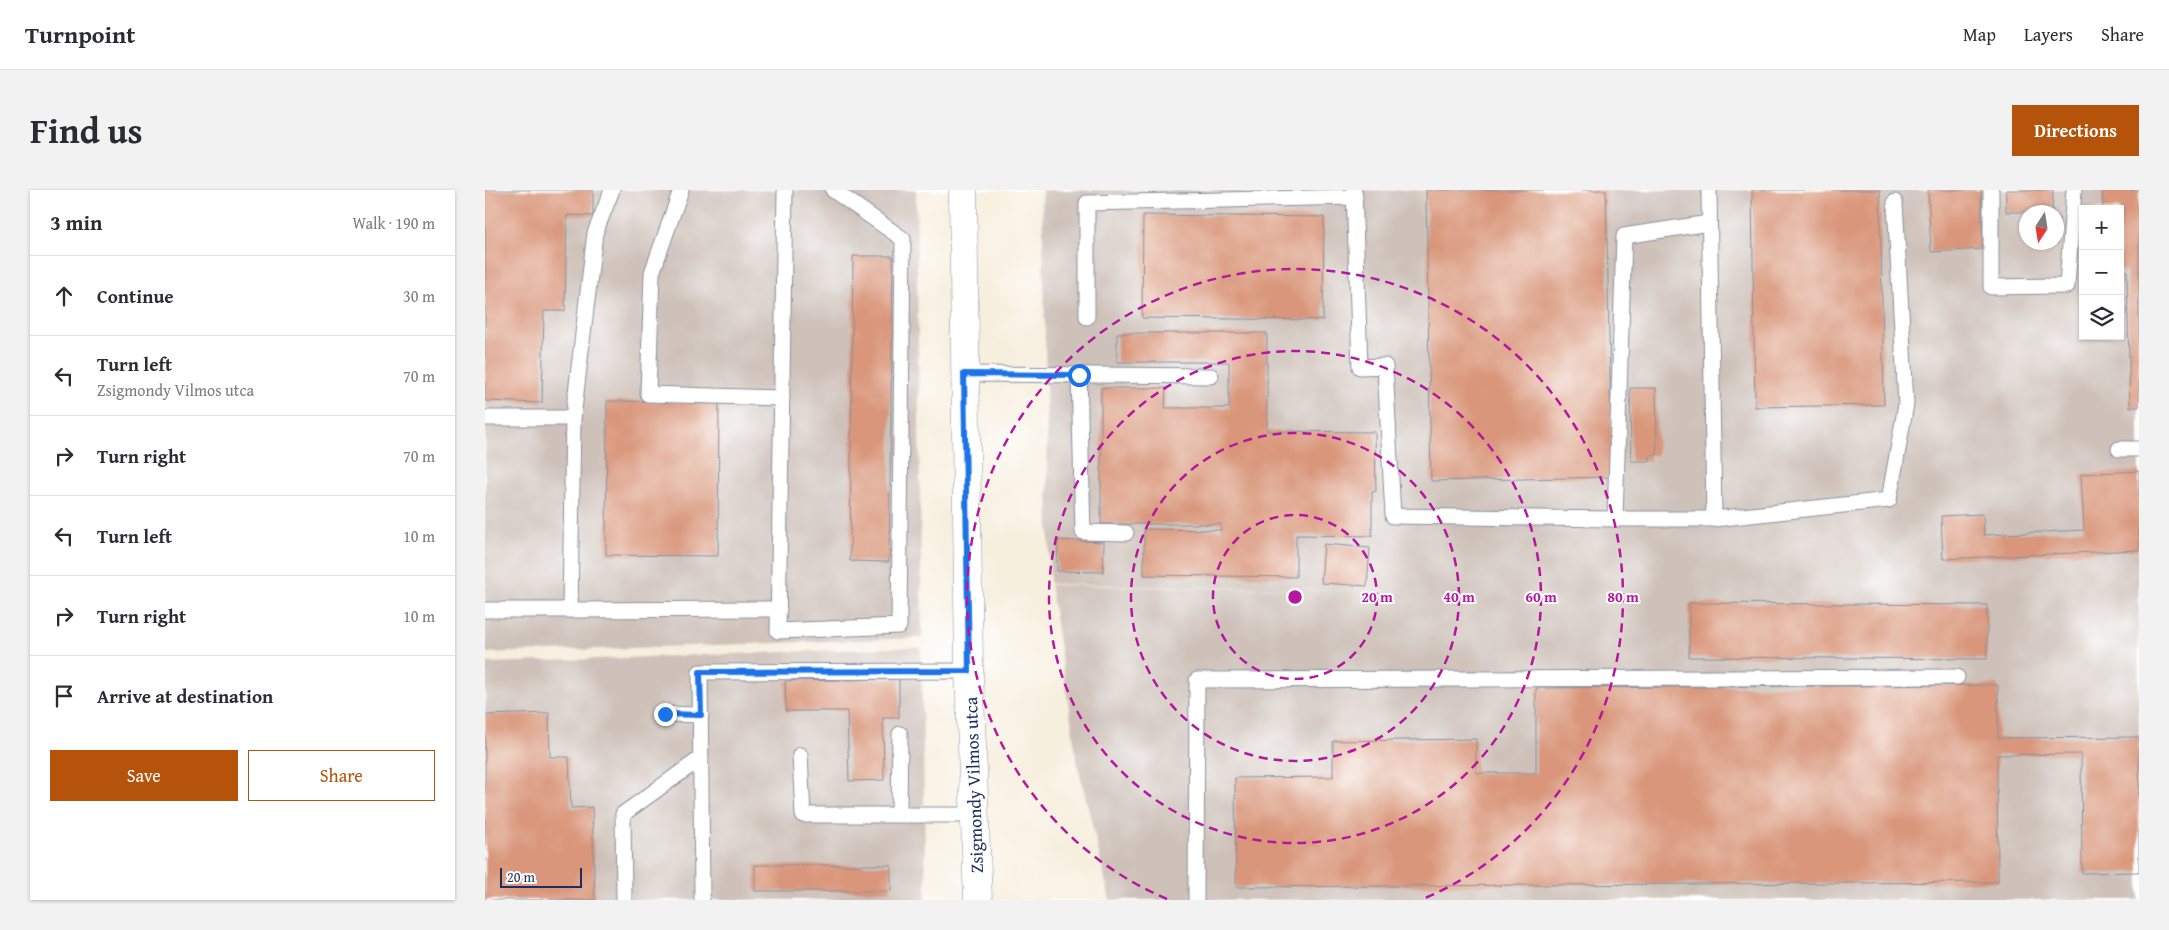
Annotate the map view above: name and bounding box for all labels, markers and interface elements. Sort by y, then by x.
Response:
text: Turnpoint [25,17,135,52]
text: Map [1963,21,1996,48]
text: Layers [2024,21,2073,48]
text: Share [2101,21,2144,48]
text: Find us [30,105,143,156]
button: Directions [2012,105,2139,156]
north arrow [2019,205,2064,250]
map controls [2079,205,2124,340]
button: + [2079,205,2124,250]
text: 3 min [50,207,102,238]
text: Walk · 190 m [352,211,435,235]
button: − [2079,250,2124,295]
icon: ahead [50,282,78,310]
text: Continue [97,282,174,310]
text: 30 m [403,284,435,308]
button: layers [2079,295,2124,340]
text: Turn left [97,350,172,378]
icon: left [50,362,78,390]
text: 70 m [403,364,435,388]
route start [1068,364,1091,387]
text: Zsigmondy Vilmos utca [97,378,254,402]
icon: right [50,442,78,470]
text: Turn right [97,442,186,470]
text: 70 m [403,444,435,468]
icon: left [50,522,78,550]
text: Turn left [97,522,172,550]
text: 10 m [403,524,435,548]
text: 20 m [1361,586,1393,607]
text: 40 m [1443,586,1475,607]
text: 60 m [1525,586,1557,607]
text: 80 m [1607,586,1639,607]
centre of rings [1286,588,1304,606]
icon: right [50,602,78,630]
text: Turn right [97,602,186,630]
text: 10 m [403,604,435,628]
icon: arrive [50,682,78,710]
text: Arrive at destination [97,682,273,710]
street label: Zsigmondy Vilmos utca [957,696,990,874]
route end [654,703,677,726]
button: Save [50,750,238,801]
button: Share [248,750,435,801]
scale bar [500,865,583,888]
text: 20 m [507,867,535,887]

